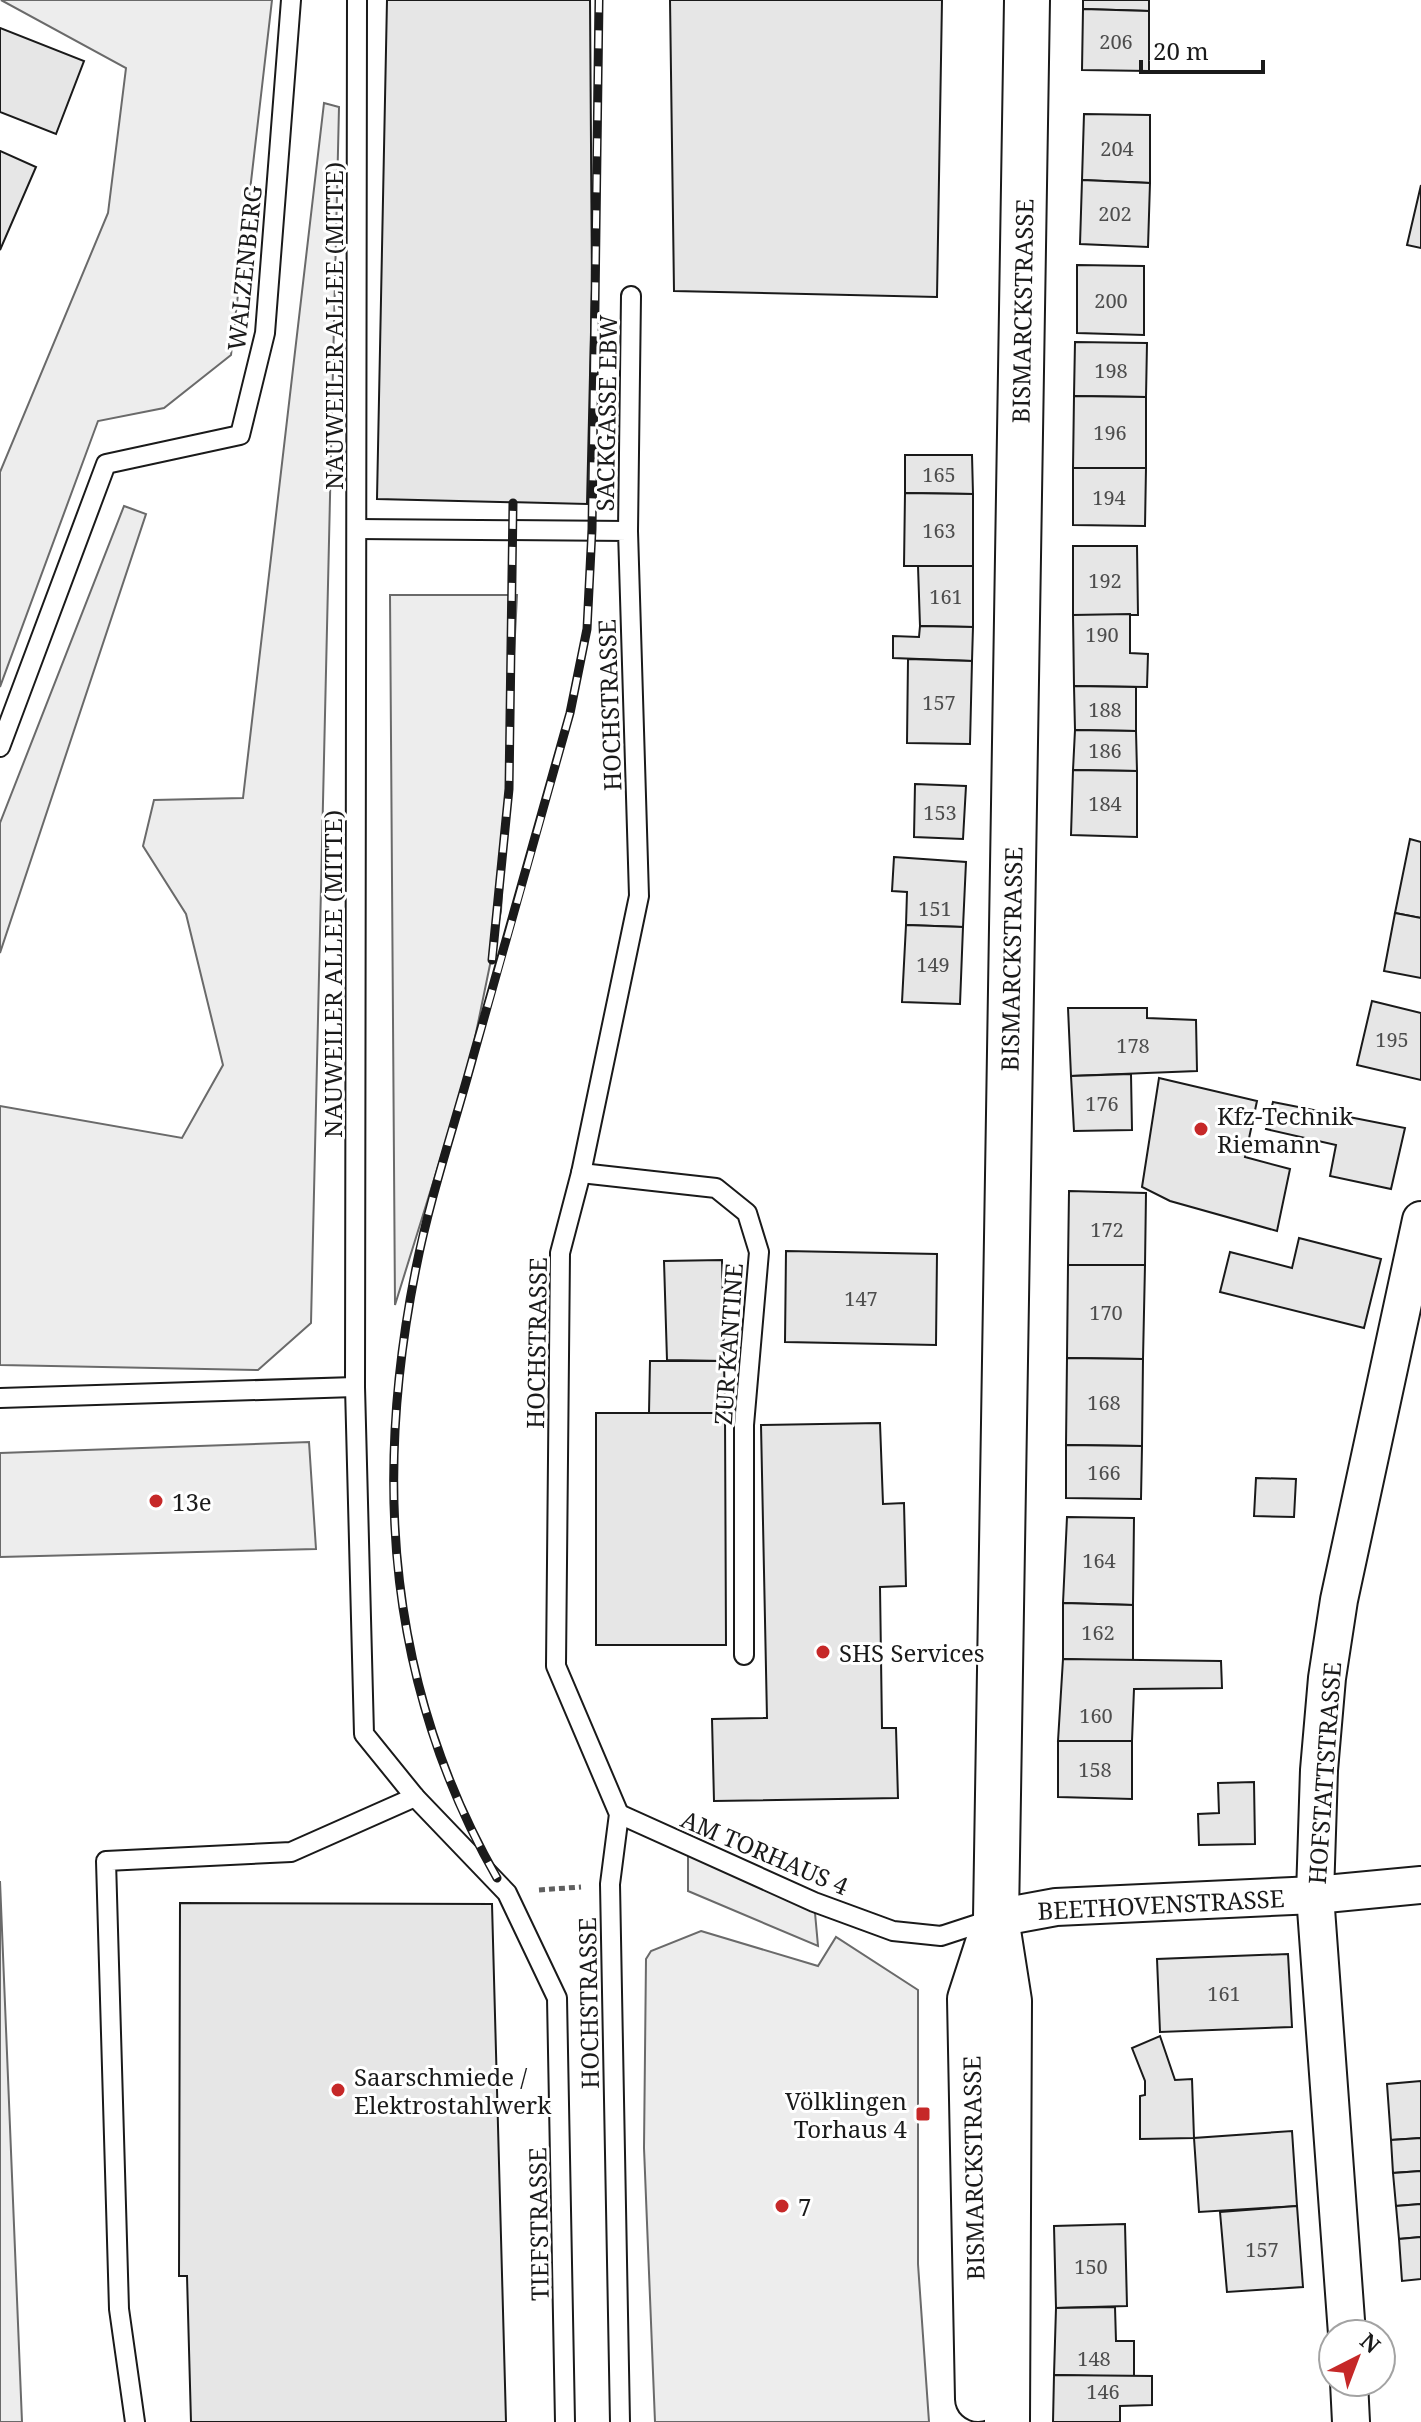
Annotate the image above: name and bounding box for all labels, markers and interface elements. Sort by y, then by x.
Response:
scale bar [1141,24,1263,74]
house number: 206 [1099,28,1133,55]
text: 20 m [1153,34,1209,67]
house number: 204 [1100,135,1134,162]
street label: NAUWEILER ALLEE (MITTE) [317,162,350,490]
street label: WALZENBERG [219,184,269,352]
street label: BISMARCKSTRASSE [1004,198,1040,424]
house number: 202 [1098,200,1132,227]
house number: 200 [1094,287,1128,314]
street label: SACKGASSE EBW [588,314,624,512]
house number: 198 [1094,357,1128,384]
house number: 196 [1093,419,1127,446]
house number: 165 [922,461,956,488]
house number: 194 [1092,484,1126,511]
house number: 163 [922,517,956,544]
house number: 192 [1088,567,1122,594]
house number: 161 [929,583,963,610]
street label: HOCHSTRASSE [590,619,628,791]
house number: 190 [1085,621,1119,648]
house number: 157 [922,689,956,716]
house number: 188 [1088,696,1122,723]
house number: 186 [1088,737,1122,764]
house number: 184 [1088,790,1122,817]
house number: 153 [923,799,957,826]
street label: NAUWEILER ALLEE (MITTE) [316,810,349,1138]
street label: BISMARCKSTRASSE [993,846,1029,1072]
house number: 151 [918,895,952,922]
house number: 149 [916,951,950,978]
house number: 195 [1375,1026,1409,1053]
house number: 178 [1116,1032,1150,1059]
house number: 176 [1085,1090,1119,1117]
place label: Kfz-Technik Riemann [1217,1099,1354,1160]
marker: Kfz-Technik Riemann [1192,1120,1210,1138]
house number: 172 [1090,1216,1124,1243]
street label: HOCHSTRASSE [518,1257,554,1429]
street label: ZUR KANTINE [706,1262,750,1426]
house number: 147 [844,1285,878,1312]
house number: 170 [1089,1299,1123,1326]
house number: 168 [1087,1389,1121,1416]
house number: 166 [1087,1459,1121,1486]
place label: 13e [172,1485,212,1518]
marker: 13e [147,1492,165,1510]
house number: 164 [1082,1547,1116,1574]
house number: 162 [1081,1619,1115,1646]
place label: SHS Services [839,1636,985,1669]
marker: SHS Services [814,1643,832,1661]
street label: HOFSTATTSTRASSE [1300,1661,1348,1885]
house number: 160 [1079,1702,1113,1729]
house number: 158 [1078,1756,1112,1783]
street label: AM TORHAUS 4 [676,1802,854,1902]
street label: BEETHOVENSTRASSE [1037,1881,1285,1927]
street label: HOCHSTRASSE [570,1917,606,2089]
house number: 161 [1207,1980,1241,2007]
street label: BISMARCKSTRASSE [955,2055,991,2281]
place label: Saarschmiede / Elektrostahlwerk [354,2060,552,2121]
marker: Saarschmiede / Elektrostahlwerk [329,2081,347,2099]
place label: Völklingen Torhaus 4 [785,2084,908,2145]
marker: Völklingen Torhaus 4 [914,2105,932,2123]
street label: TIEFSTRASSE [520,2147,556,2301]
place label: 7 [798,2190,811,2223]
marker: 7 [773,2197,791,2215]
house number: 157 [1245,2236,1279,2263]
house number: 150 [1074,2253,1108,2280]
north arrow [1317,2318,1397,2398]
text: N [1355,2325,1388,2359]
house number: 148 [1077,2345,1111,2372]
house number: 146 [1086,2378,1120,2405]

